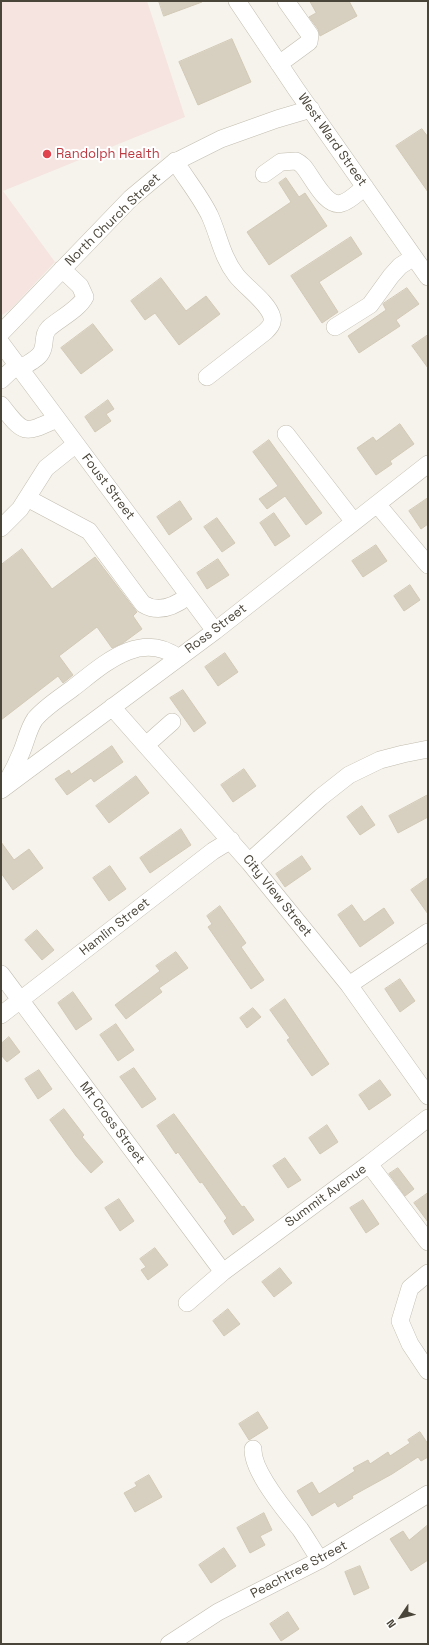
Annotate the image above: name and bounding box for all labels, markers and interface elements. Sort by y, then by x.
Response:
street label: West Ward Street [294,91,370,189]
place label: Randolph Health [56,146,160,162]
marker: Randolph Health [41,148,53,160]
street label: North Church Street [62,170,164,270]
street label: Foust Street [78,451,138,523]
street label: Ross Street [182,601,250,657]
street label: City View Street [239,852,315,940]
street label: Hamlin Street [77,895,153,959]
street label: Mt Cross Street [76,1079,148,1167]
street label: Summit Avenue [282,1161,370,1231]
street label: Peachtree Street [248,1538,350,1602]
north arrow [381,1597,421,1637]
text: N [383,1617,399,1631]

